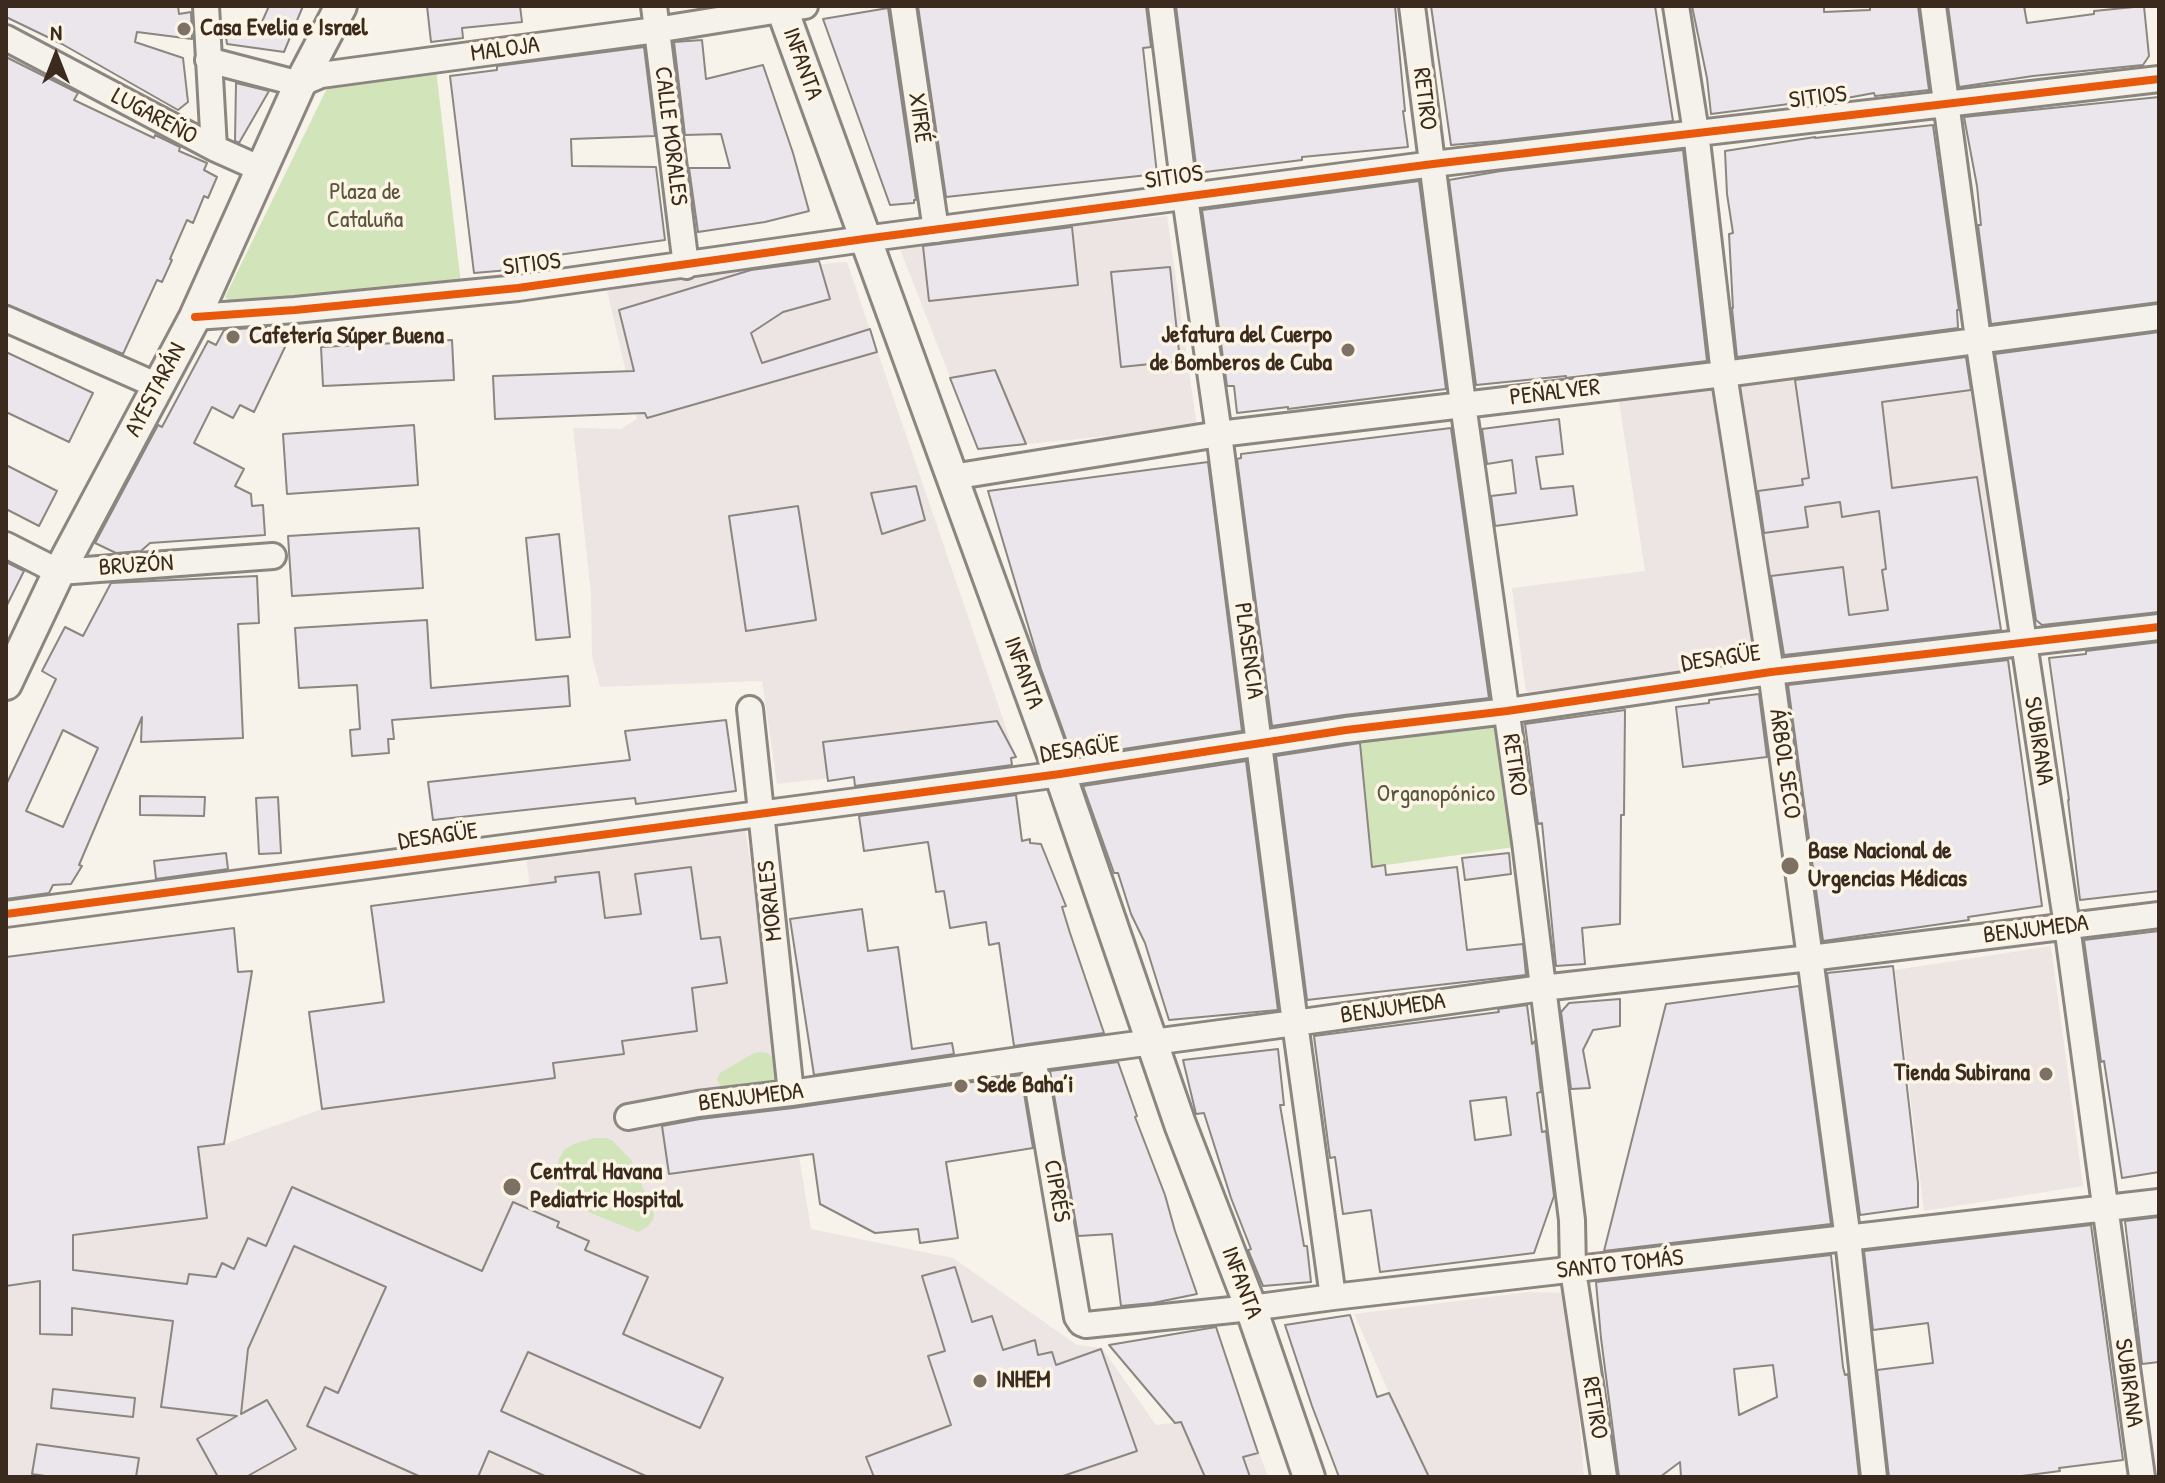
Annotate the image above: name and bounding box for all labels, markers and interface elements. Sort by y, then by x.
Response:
place label: Casa Evelia e Israel [200,15,368,43]
north arrow [16,16,96,96]
text: N [50,17,62,47]
marker: Casa Evelia e Israel [175,20,193,38]
street label: INFANTA [776,24,828,104]
street label: MALOJA [469,31,541,69]
street label: CALLE MORALES [647,65,693,207]
street label: RETIRO [1406,66,1442,132]
street label: SITIOS [1788,80,1848,116]
street label: LUGAREÑO [106,82,202,152]
street label: XIFRÉ [901,91,937,145]
street label: SITIOS [1143,160,1205,196]
park label: Plaza de Cataluña [327,179,403,235]
street label: SITIOS [502,247,562,283]
place label: Jefatura del Cuerpo de Bomberos de Cuba [1150,322,1332,378]
place label: Cafetería Súper Buena [249,323,444,351]
marker: Cafetería Súper Buena [224,328,242,346]
street label: AYESTARÁN [119,338,193,442]
marker: Jefatura del Cuerpo de Bomberos de Cuba [1339,341,1357,359]
street label: PEÑALVER [1508,373,1602,413]
street label: BRUZÓN [98,549,174,583]
street label: PLASENCIA [1227,601,1269,701]
street label: INFANTA [997,633,1049,713]
street label: DESAGÜE [1679,639,1763,679]
street label: SUBIRANA [2017,695,2059,787]
street label: ÁRBOL SECO [1762,707,1806,821]
street label: DESAGÜE [1038,730,1122,770]
street label: RETIRO [1495,732,1533,798]
park label: Organopónico [1377,781,1495,809]
street label: DESAGÜE [396,817,480,857]
place label: Base Nacional de Urgencias Médicas [1808,838,1967,894]
marker: Base Nacional de Urgencias Médicas [1779,855,1801,877]
street label: MORALES [752,859,790,943]
street label: BENJUMEDA [1982,909,2090,951]
street label: BENJUMEDA [1339,987,1447,1031]
place label: Tienda Subirana [1894,1060,2030,1088]
marker: Tienda Subirana [2037,1065,2055,1083]
place label: Sede Baha’i [977,1072,1074,1100]
street label: BENJUMEDA [697,1077,805,1119]
marker: Sede Baha’i [952,1077,970,1095]
street label: CIPRÉS [1036,1158,1076,1224]
place label: Central Havana Pediatric Hospital [530,1159,683,1215]
marker: Central Havana Pediatric Hospital [501,1176,523,1198]
street label: INFANTA [1214,1243,1268,1323]
street label: SANTO TOMÁS [1555,1244,1685,1286]
street label: SUBIRANA [2108,1337,2148,1429]
place label: INHEM [996,1367,1051,1395]
marker: INHEM [971,1372,989,1390]
street label: RETIRO [1575,1375,1613,1441]

